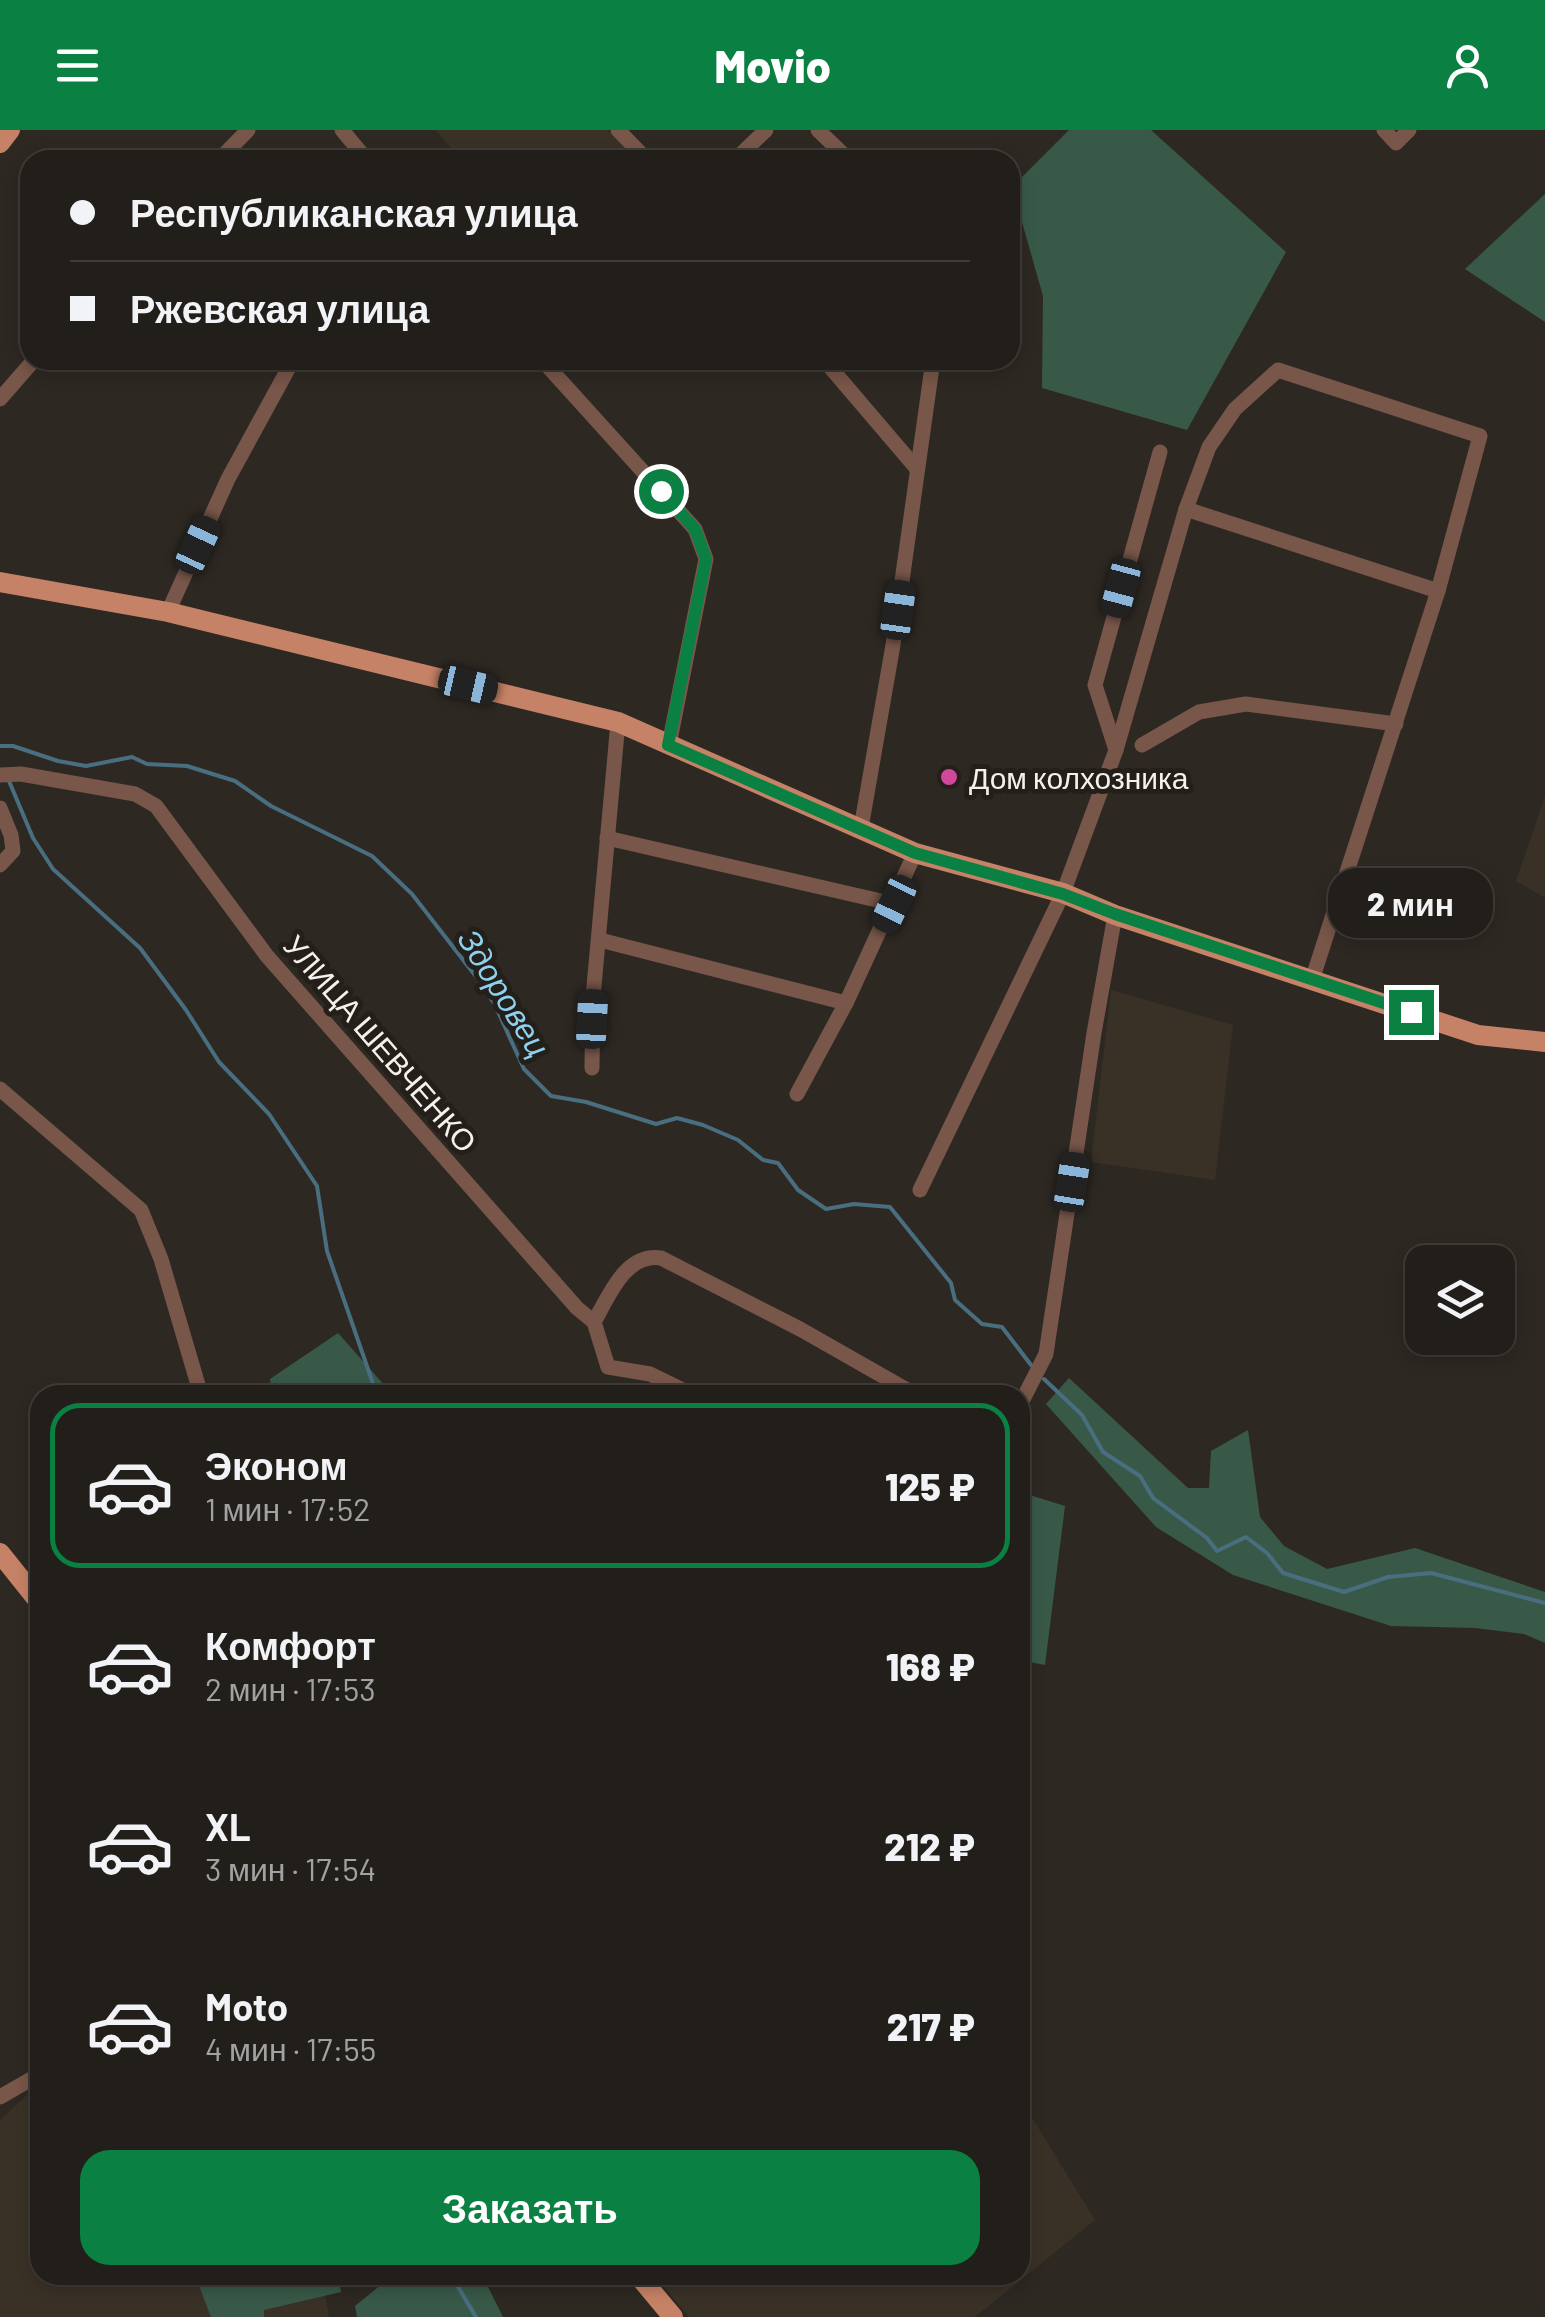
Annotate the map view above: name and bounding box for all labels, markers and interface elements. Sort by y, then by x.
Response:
icon: menu [50,38,105,93]
text: Movio [714,38,831,92]
icon: person [1440,38,1495,93]
text: Республиканская улица [130,189,578,235]
text: Ржевская улица [130,285,429,331]
route start [639,469,684,514]
car [172,511,224,579]
car [1099,555,1143,621]
car [879,578,917,642]
car [435,664,501,706]
place label: Дом колхозника [969,759,1189,795]
marker: Дом колхозника [938,766,960,788]
callout: 2 мин [1328,867,1494,937]
car [867,870,921,938]
text: 2 мин [1367,884,1454,922]
water label: Здоровец [450,921,559,1063]
street label: УЛИЦА ШЕВЧЕНКО [277,927,485,1159]
car [575,988,609,1050]
route end [1389,990,1434,1035]
car [1052,1150,1092,1214]
map controls [1405,1245,1515,1355]
button: layers [1405,1245,1515,1355]
icon: car [85,1441,175,1531]
text: Эконом [205,1442,348,1488]
text: 125 ₽ [885,1463,975,1509]
text: 1 мин · 17:52 [205,1489,370,1527]
icon: car [85,1621,175,1711]
text: Комфорт [205,1622,376,1668]
text: 168 ₽ [886,1643,975,1689]
text: 2 мин · 17:53 [205,1669,376,1707]
icon: car [85,1801,175,1891]
text: XL [205,1803,251,1849]
text: 212 ₽ [884,1823,975,1869]
text: 3 мин · 17:54 [205,1849,376,1887]
icon: car [85,1981,175,2071]
text: Moto [205,1983,288,2029]
text: 217 ₽ [887,2003,975,2049]
text: 4 мин · 17:55 [205,2029,376,2067]
button: Заказать [80,2150,980,2265]

